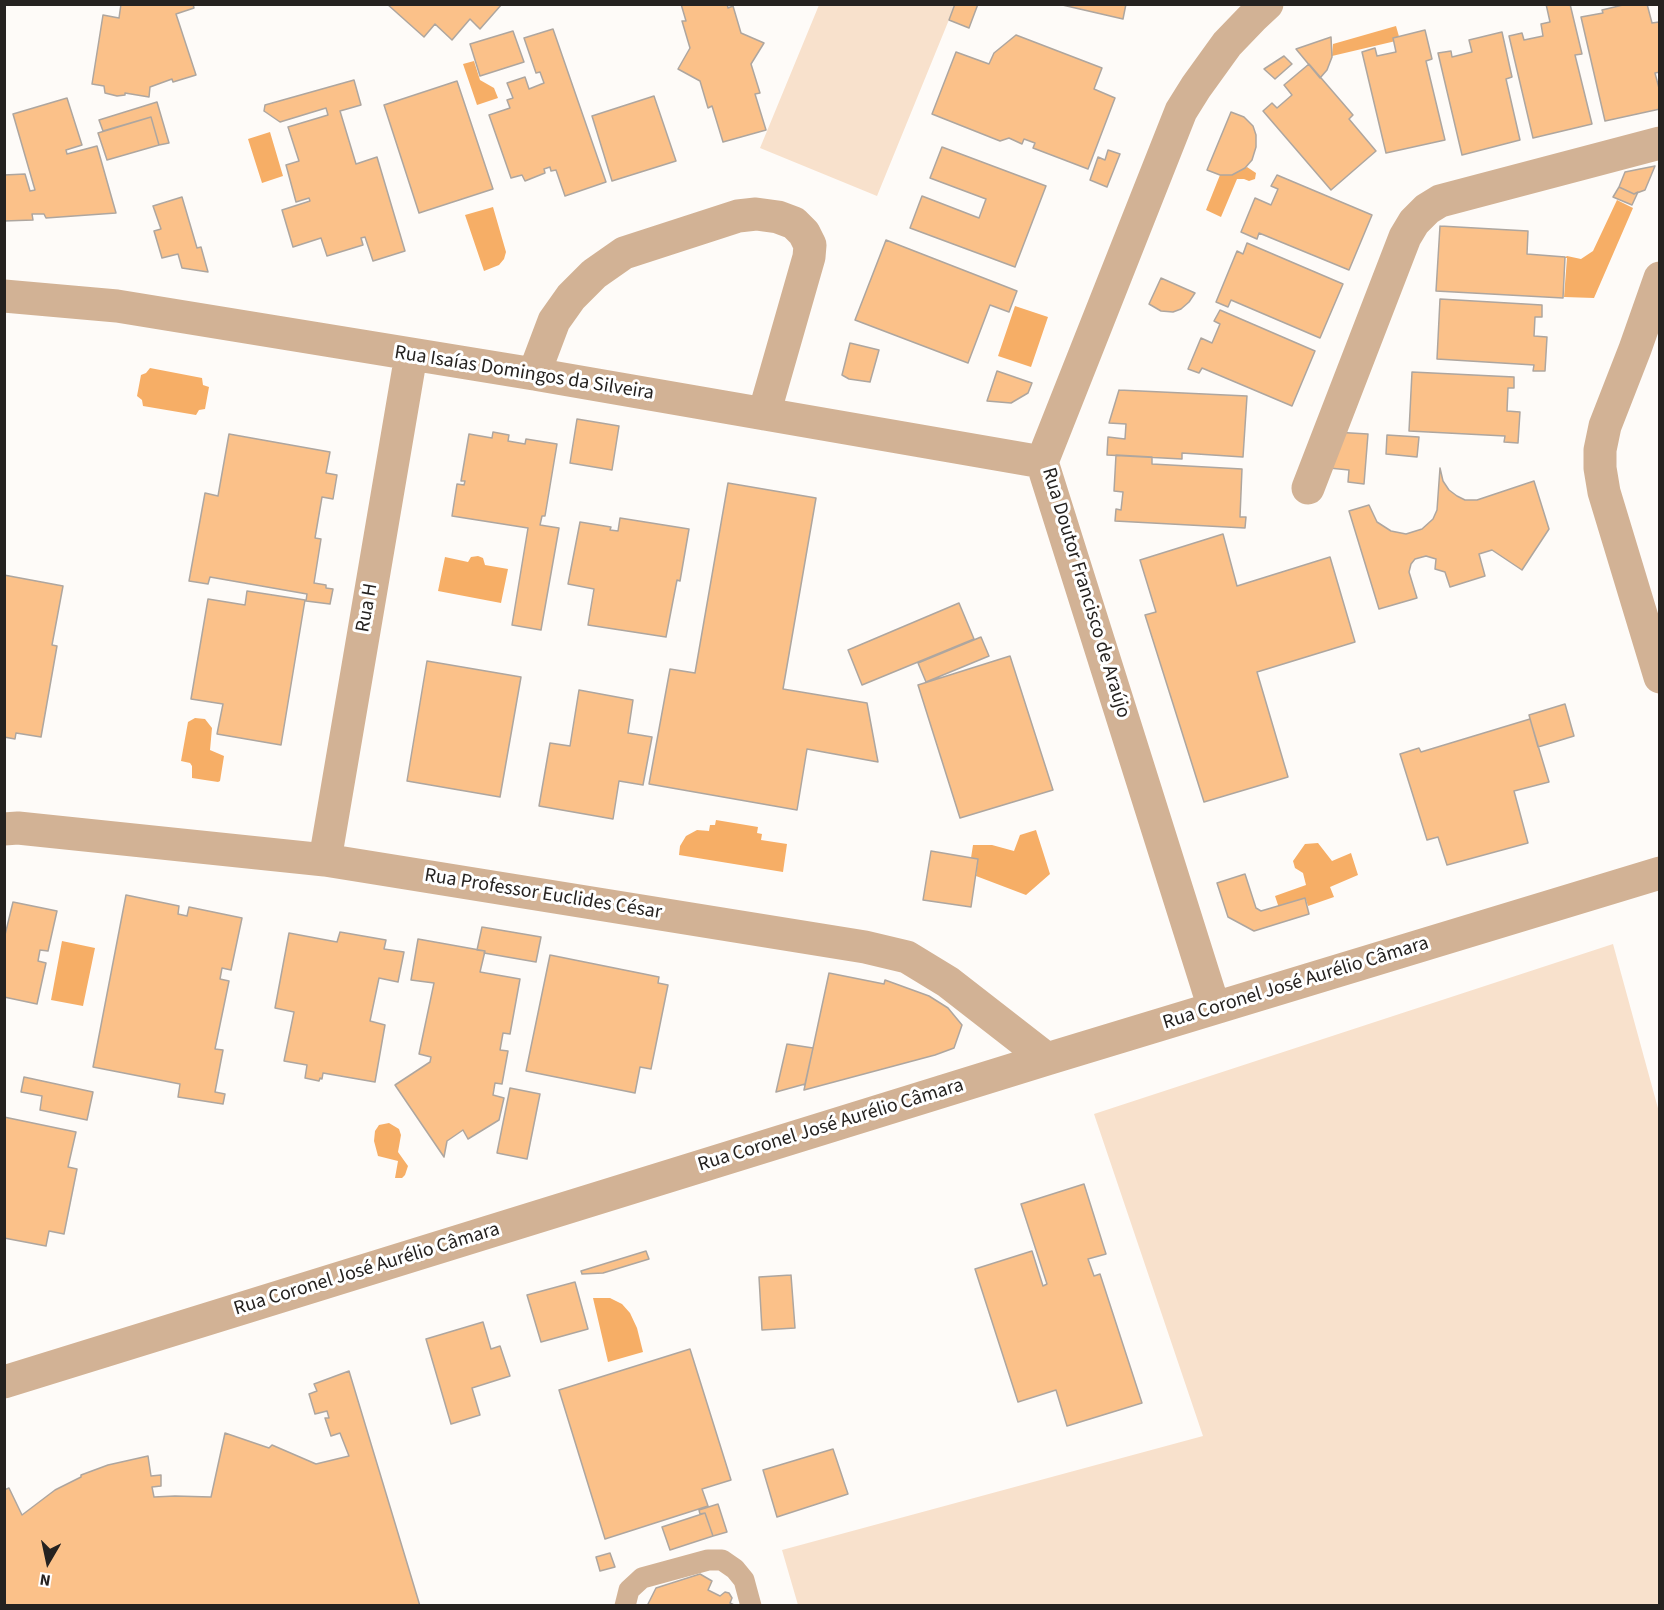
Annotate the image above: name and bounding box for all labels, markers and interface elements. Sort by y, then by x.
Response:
street label: Rua Isaías Domingos da Silveira [392,342,656,406]
street label: Rua Doutor Francisco de Araújo [1035,465,1135,721]
street label: Rua H [352,582,384,634]
street label: Rua Professor Euclides César [423,864,663,926]
street label: Rua Coronel José Aurélio Câmara [1160,932,1432,1036]
street label: Rua Coronel José Aurélio Câmara [695,1074,967,1178]
street label: Rua Coronel José Aurélio Câmara [231,1218,503,1322]
north arrow [18,1532,78,1592]
text: N [38,1568,52,1591]

